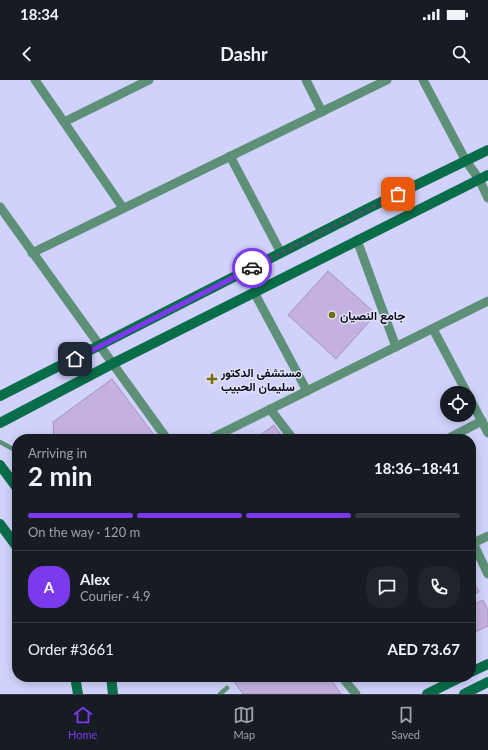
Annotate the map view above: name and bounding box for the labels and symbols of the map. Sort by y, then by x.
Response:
pin [381,177,415,211]
courier [232,248,272,288]
place label: جامع النصيان [340,308,405,324]
marker: جامع النصيان [327,310,337,320]
pin [58,342,92,376]
place label: مستشفى الدكتور سليمان الحبيب [220,365,302,394]
marker: مستشفى الدكتور سليمان الحبيب [206,373,218,385]

